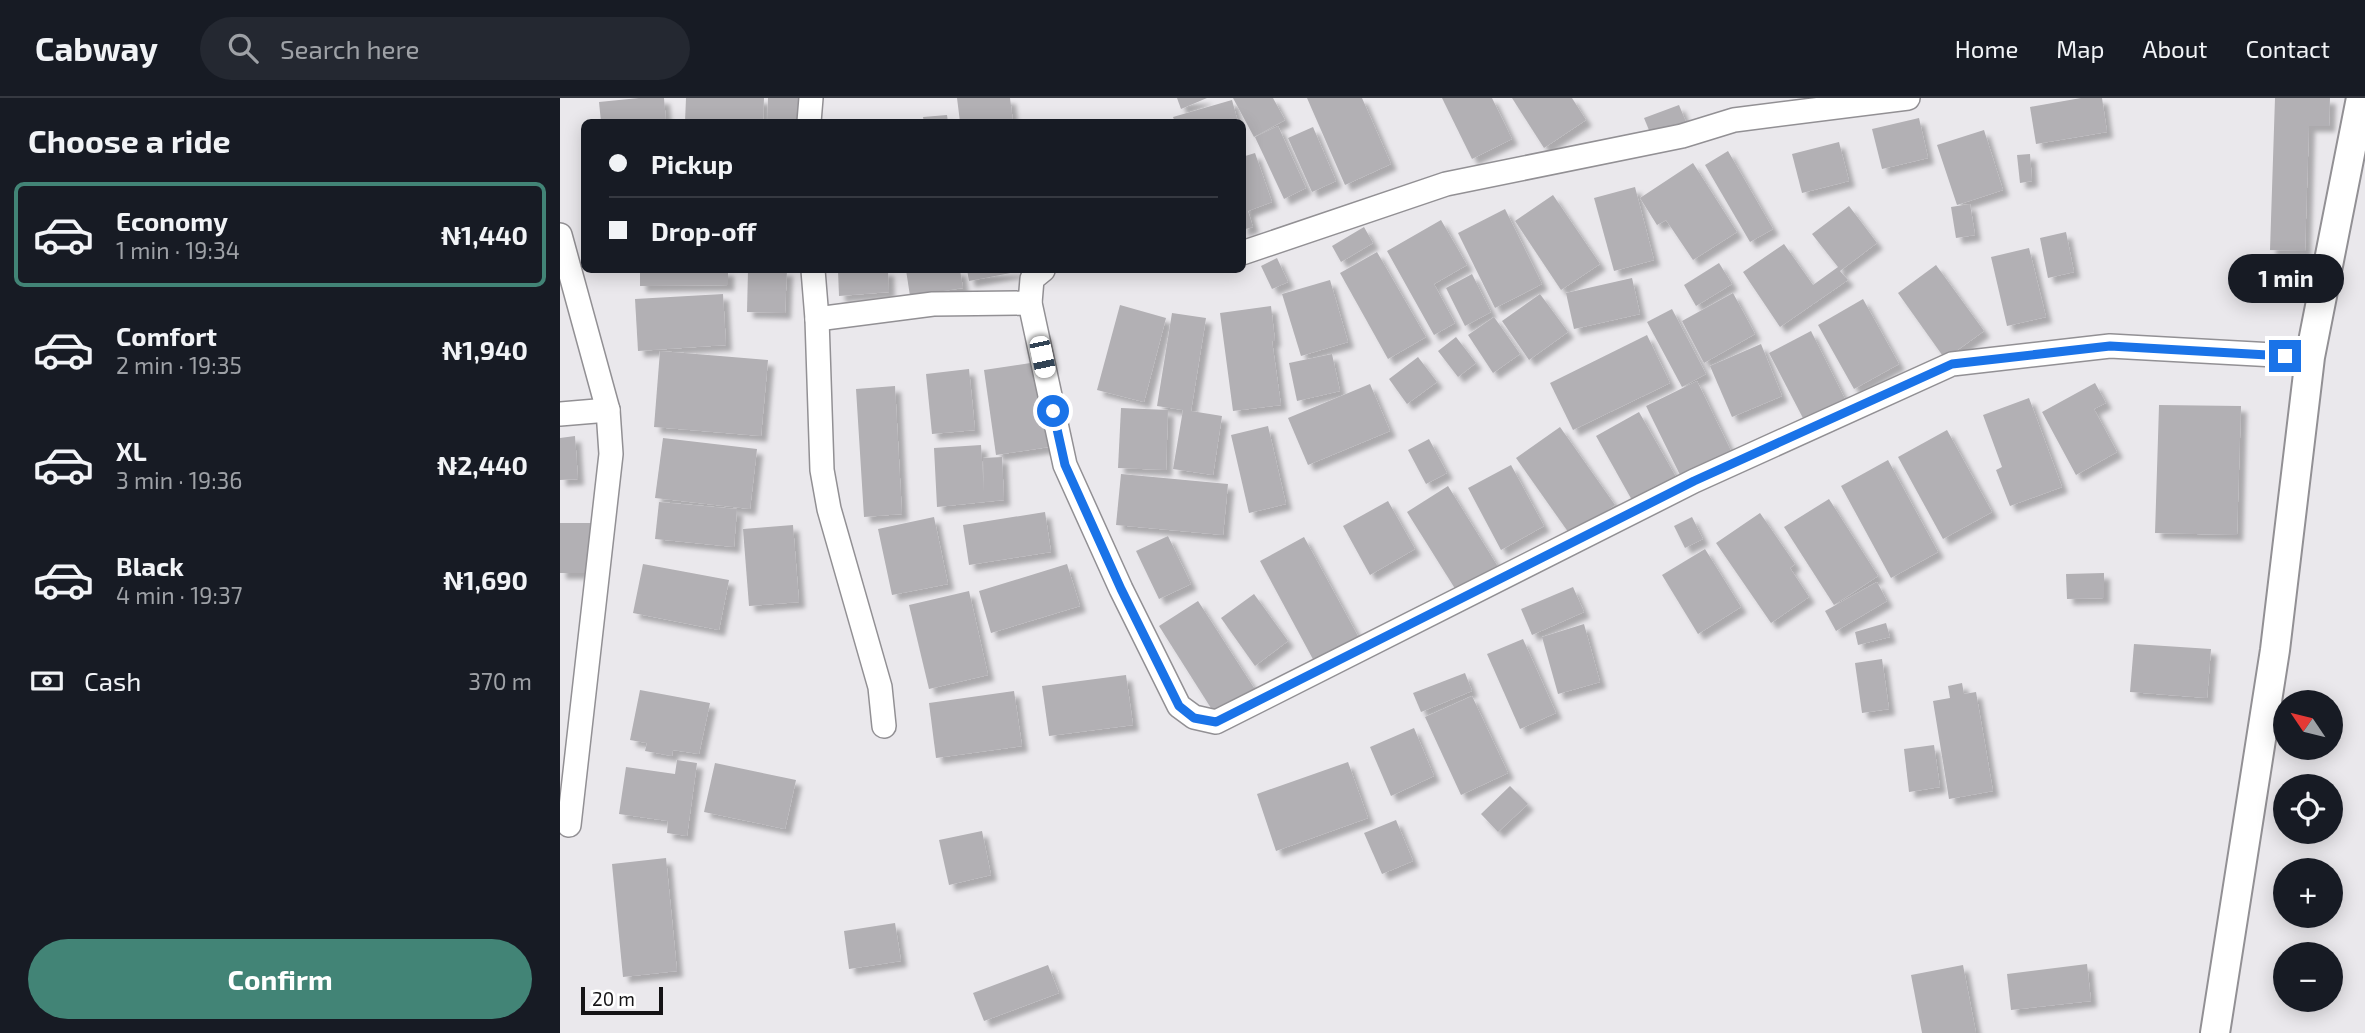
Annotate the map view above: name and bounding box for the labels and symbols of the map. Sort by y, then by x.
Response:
callout: 1 min [2227,254,2343,303]
car [1028,334,1057,380]
route end [2269,340,2301,372]
route start [1037,395,1069,427]
north arrow [2273,690,2343,760]
scale bar [581,984,663,1016]

